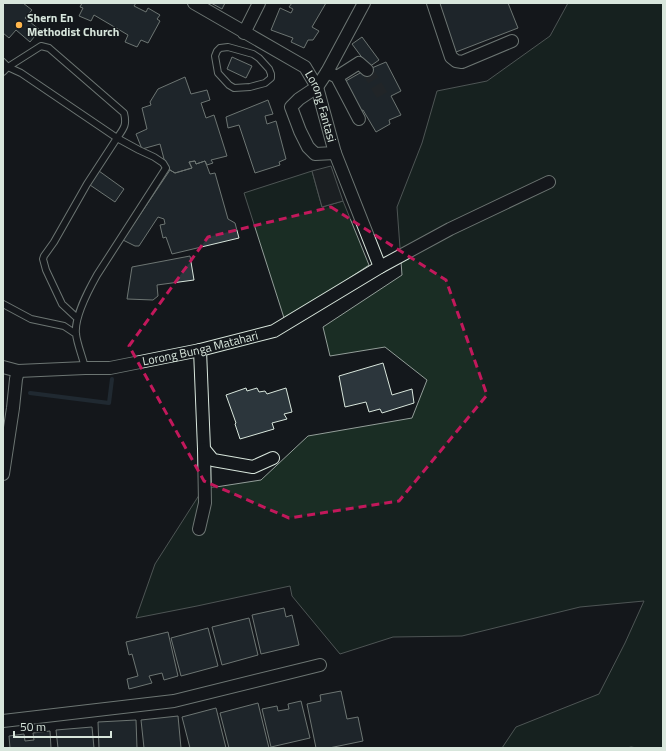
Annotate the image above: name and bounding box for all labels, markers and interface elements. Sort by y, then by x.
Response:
place label: Shern En Methodist Church [27,8,119,41]
marker: Shern En Methodist Church [14,20,24,30]
street label: Lorong Fantasi [300,67,342,144]
street label: Lorong Bunga Matahari [141,325,260,370]
scale bar [14,713,111,739]
text: 50 m [20,717,46,736]

